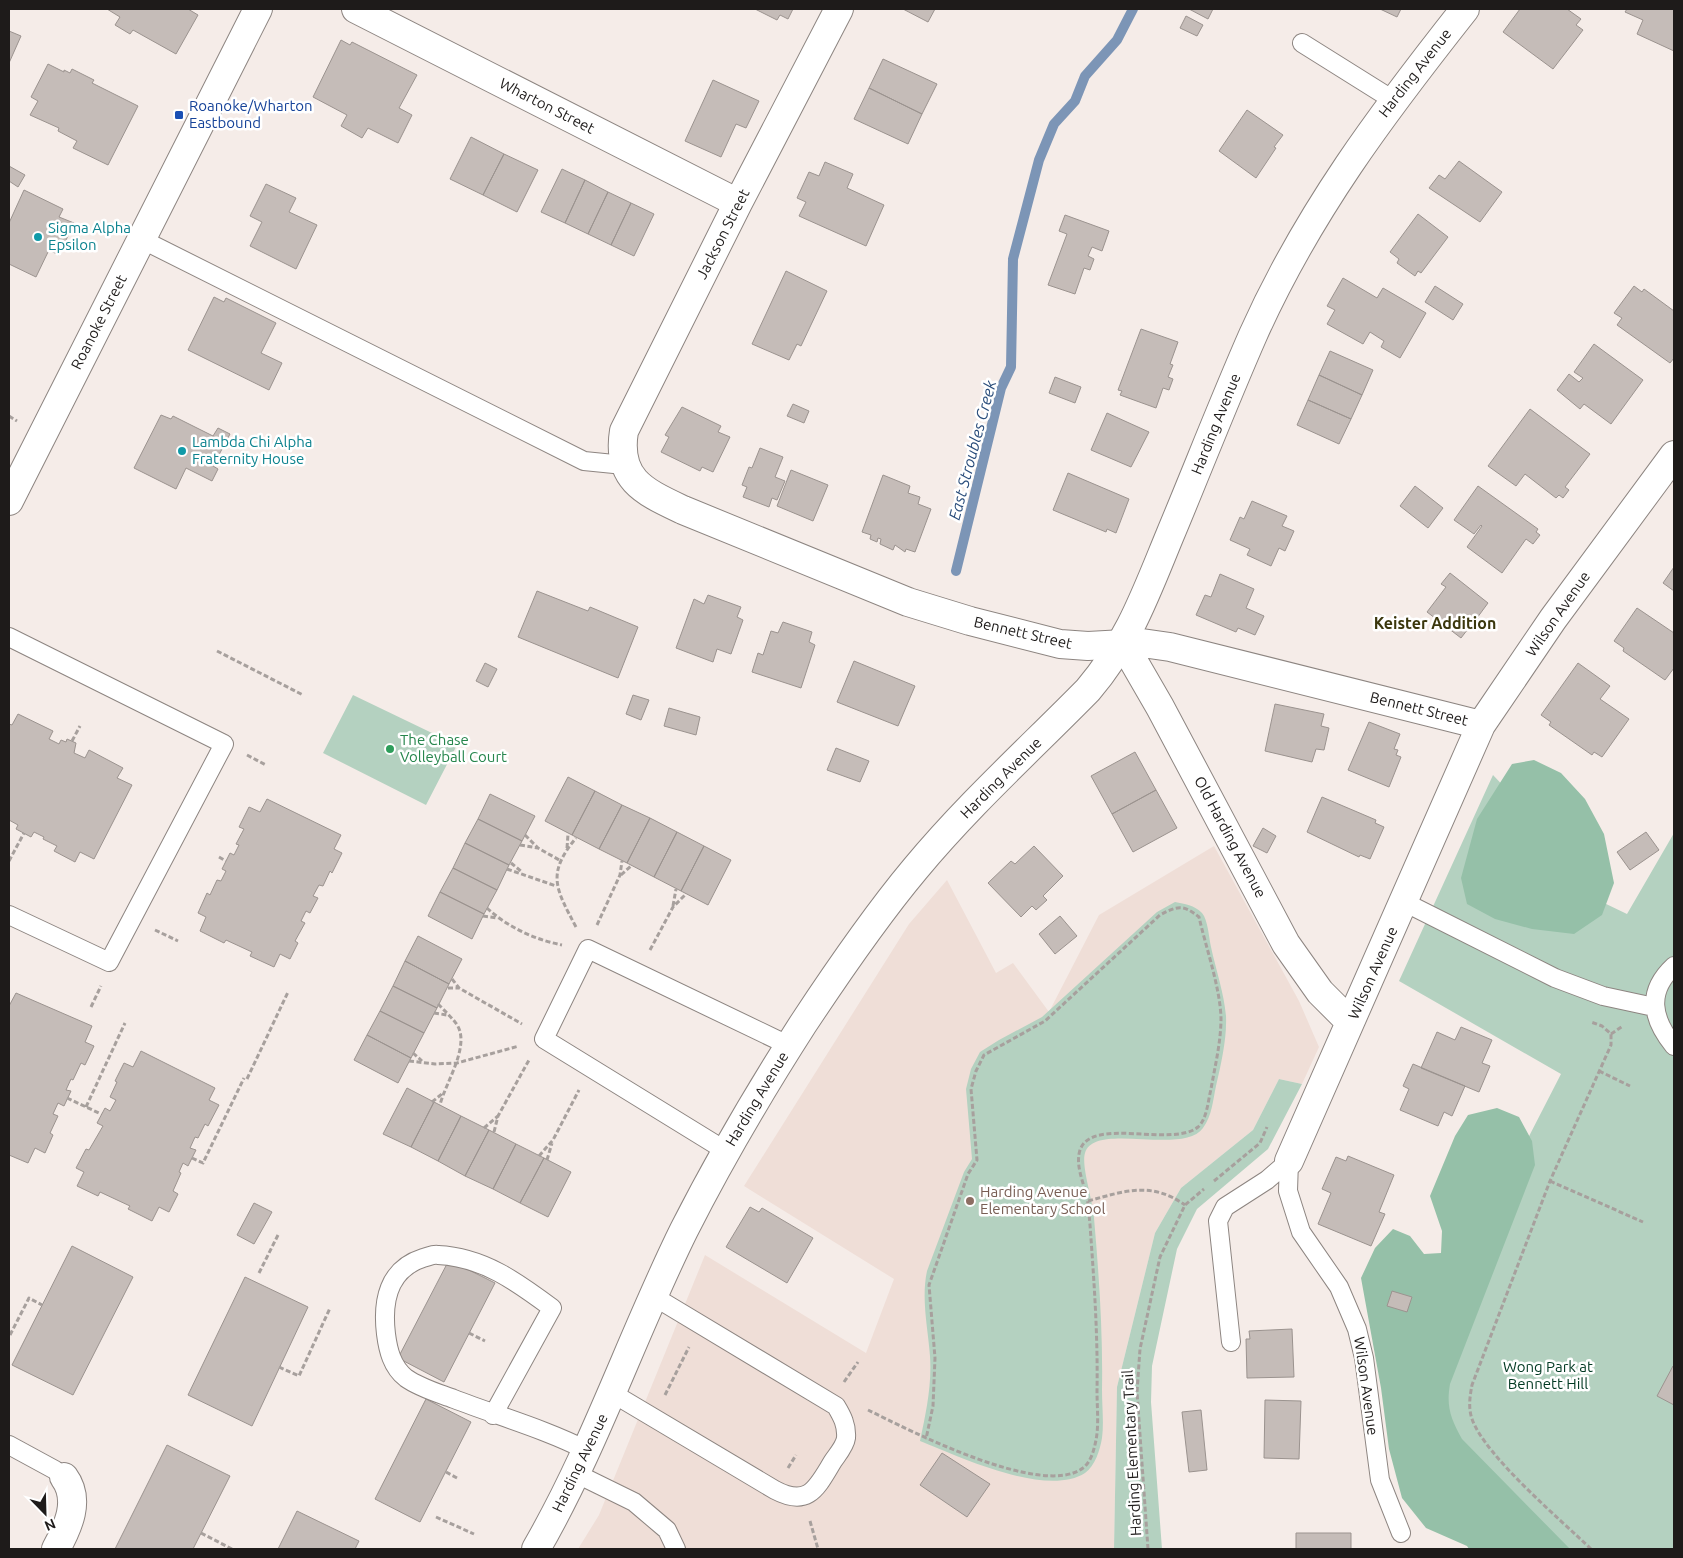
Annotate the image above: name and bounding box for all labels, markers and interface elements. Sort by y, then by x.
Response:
street label: Harding Avenue [1375,25,1454,120]
street label: Wharton Street [497,74,598,137]
place label: Roanoke/Wharton Eastbound [189,97,313,131]
marker: Roanoke/Wharton Eastbound [173,109,185,121]
street label: Jackson Street [693,186,753,282]
place label: Sigma Alpha Epsilon [48,219,131,253]
marker: Sigma Alpha Epsilon [32,231,44,243]
street label: Roanoke Street [67,271,130,372]
street label: Harding Avenue [1188,371,1244,477]
water label: East Stroubles Creek [945,378,999,522]
place label: Lambda Chi Alpha Fraternity House [192,433,313,467]
marker: Lambda Chi Alpha Fraternity House [176,445,188,457]
street label: Wilson Avenue [1522,568,1593,659]
street label: Bennett Street [972,613,1074,652]
district label: Keister Addition [1374,614,1496,632]
street label: Bennett Street [1368,688,1470,729]
place label: The Chase Volleyball Court [400,731,507,765]
street label: Harding Avenue [957,734,1045,822]
marker: The Chase Volleyball Court [384,743,396,755]
street label: Old Harding Avenue [1191,773,1270,900]
street label: Wilson Avenue [1345,924,1401,1022]
street label: Harding Avenue [722,1048,792,1149]
place label: Harding Avenue Elementary School [980,1183,1106,1217]
marker: Harding Avenue Elementary School [964,1195,976,1207]
street label: Wilson Avenue [1351,1335,1382,1436]
park label: Wong Park at Bennett Hill [1503,1358,1593,1392]
street label: Harding Elementary Trail [1119,1369,1144,1537]
street label: Harding Avenue [548,1411,611,1515]
north arrow [20,1488,70,1538]
text: N [42,1516,58,1534]

